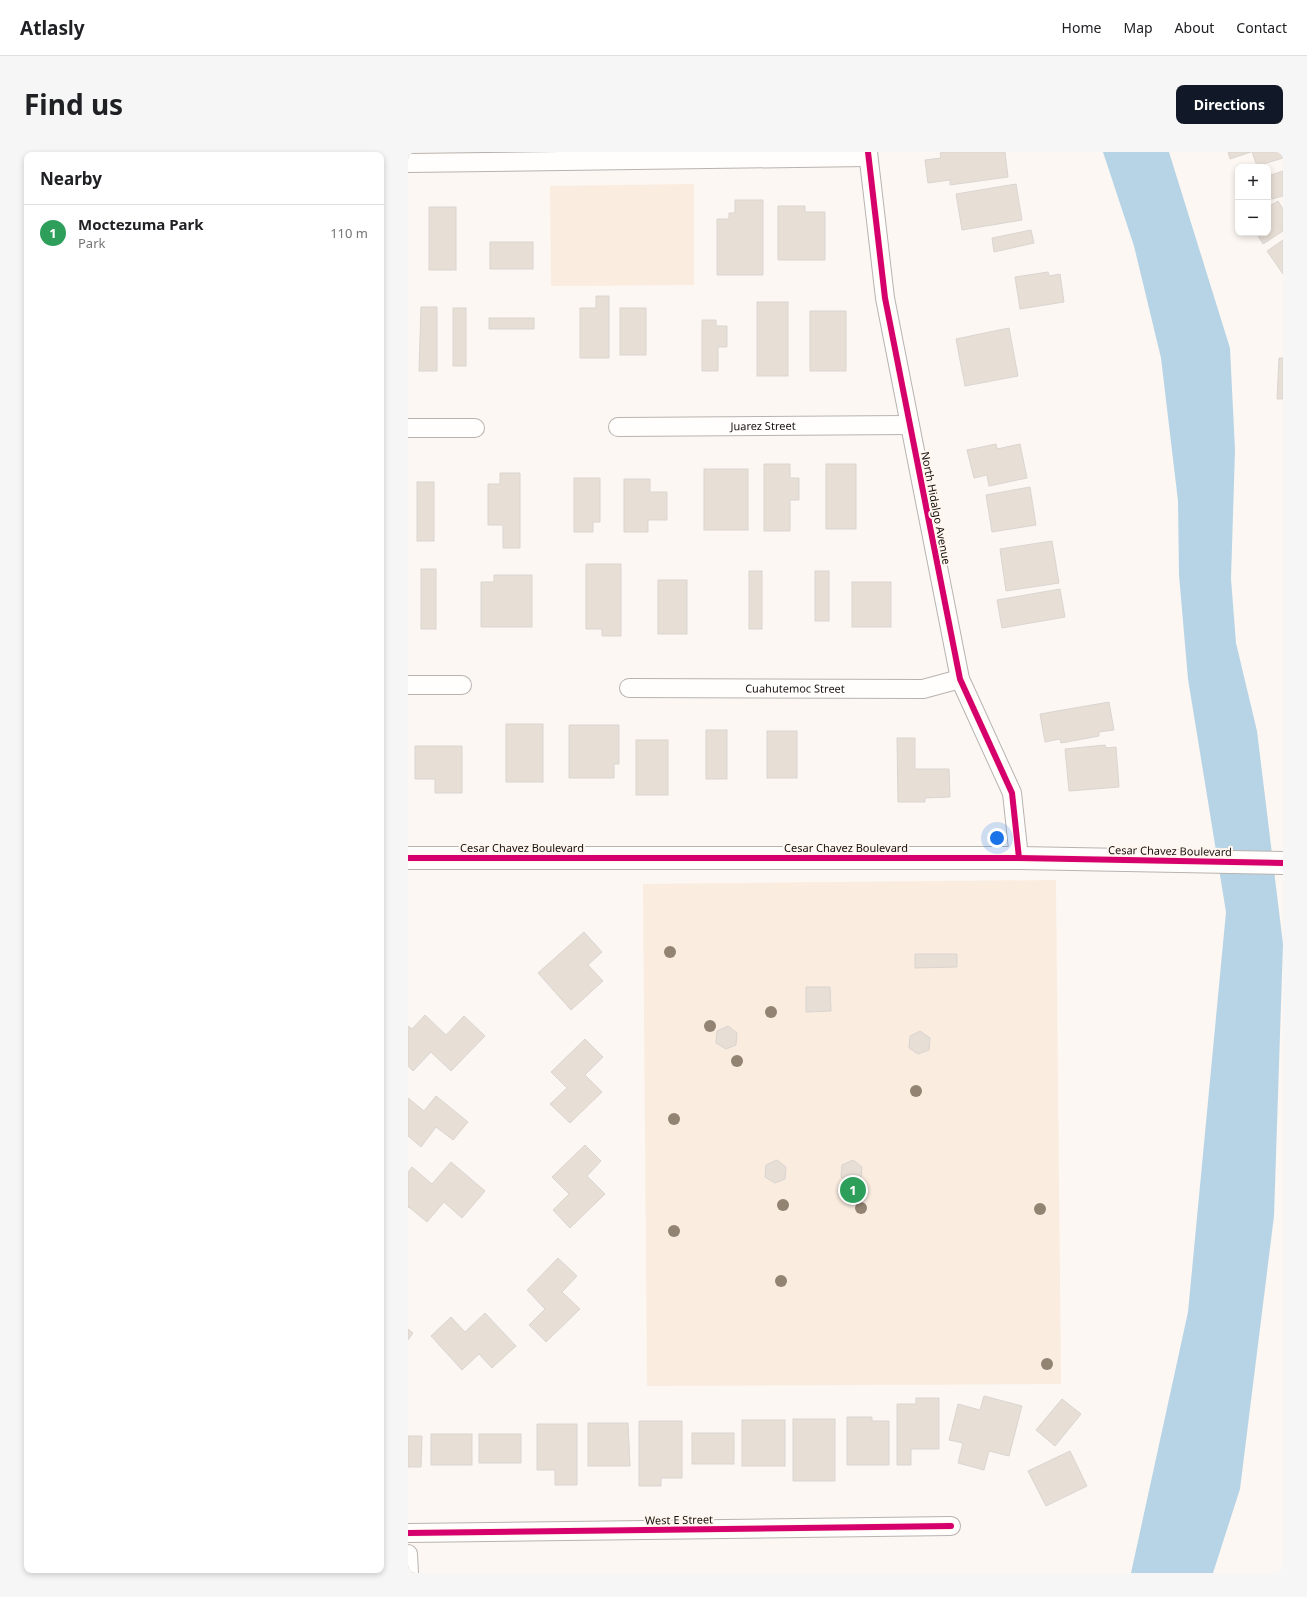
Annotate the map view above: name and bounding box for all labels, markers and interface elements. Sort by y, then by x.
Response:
text: Atlasly [20,15,85,41]
text: Home [1062,18,1101,37]
text: Map [1123,18,1153,37]
text: About [1175,18,1214,37]
text: Contact [1236,18,1287,37]
text: Find us [24,85,123,123]
button: Directions [1176,85,1283,124]
map controls [1235,164,1271,236]
button: + [1235,164,1271,200]
text: Nearby [40,167,102,190]
button: − [1235,200,1271,236]
text: Moctezuma Park [78,214,204,234]
text: 1 [49,224,57,242]
text: 110 m [330,224,368,242]
text: Park [78,234,105,252]
street label: Juarez Street [729,418,796,433]
street label: North Hidalgo Avenue [918,450,955,566]
street label: Cuahutemoc Street [745,680,845,696]
your location [987,828,1007,848]
street label: Cesar Chavez Boulevard [460,840,584,855]
street label: Cesar Chavez Boulevard [784,840,908,855]
street label: Cesar Chavez Boulevard [1108,842,1232,859]
pin: 1 [840,1175,866,1205]
street label: West E Street [645,1511,713,1528]

